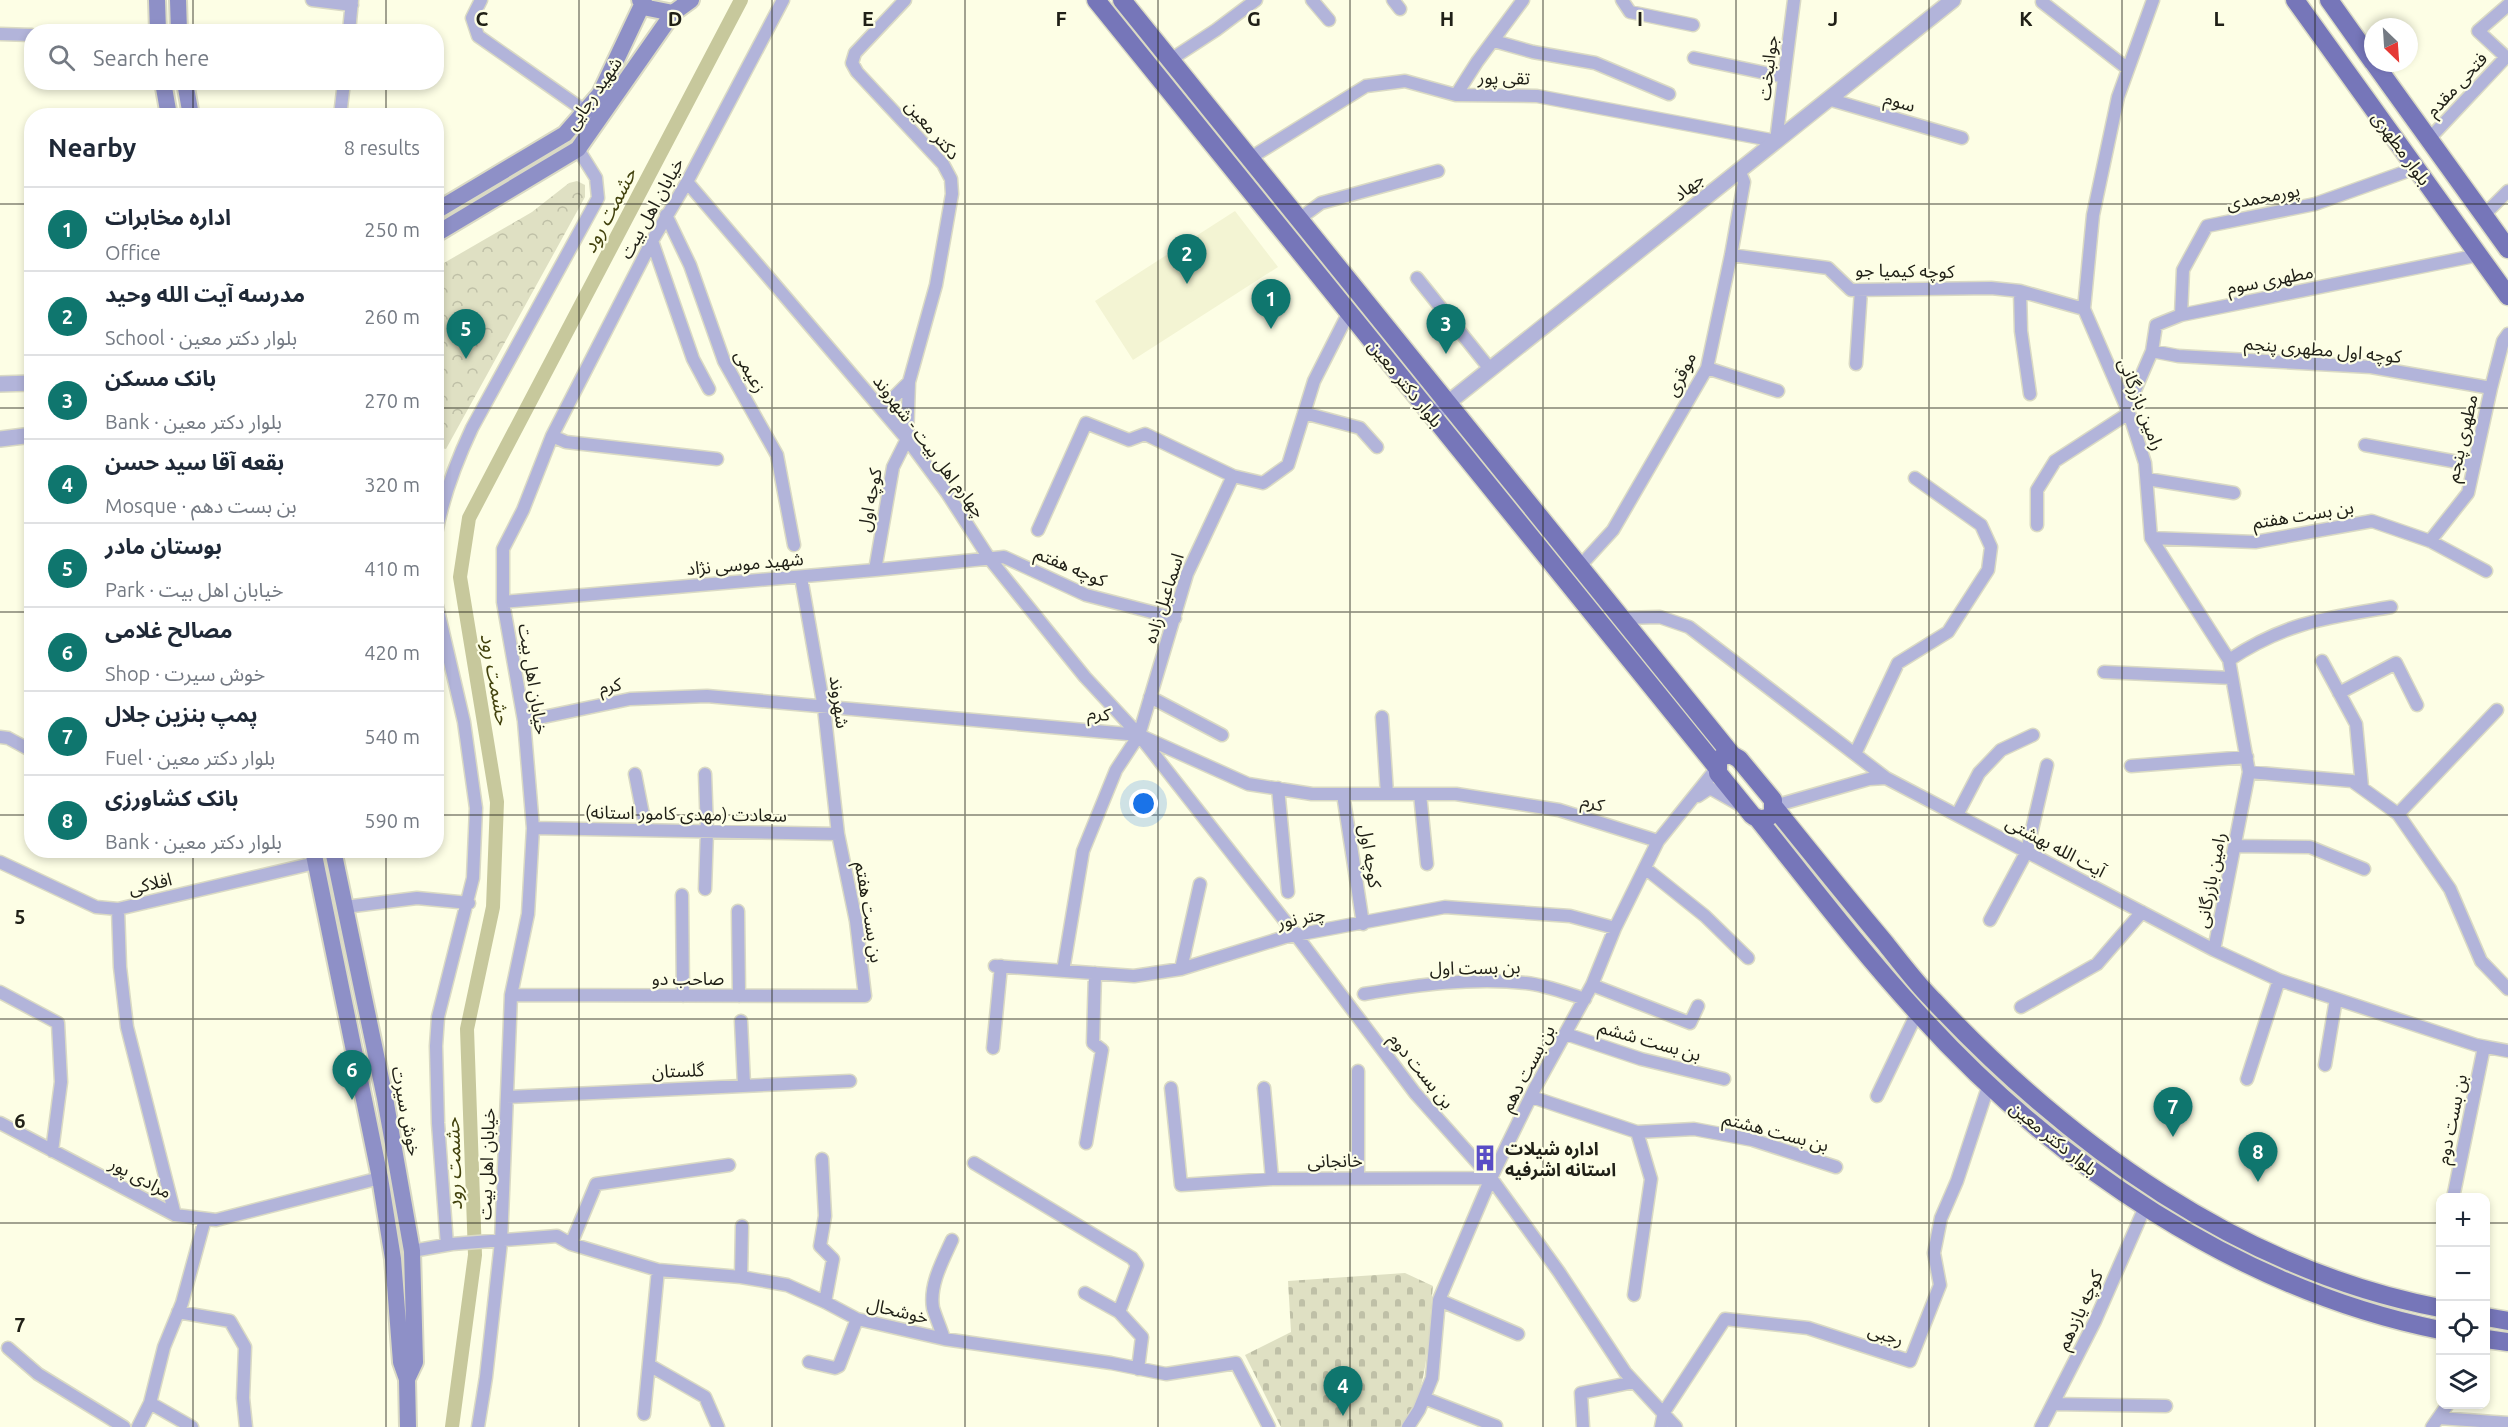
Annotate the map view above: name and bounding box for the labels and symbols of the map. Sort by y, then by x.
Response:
text: C [476,7,489,30]
text: D [668,7,682,30]
text: E [862,7,874,30]
text: F [1055,7,1067,30]
text: G [1247,7,1261,30]
text: H [1440,7,1454,30]
text: I [1637,7,1643,30]
text: J [1828,7,1838,30]
text: K [2019,7,2033,30]
text: L [2214,7,2225,30]
north arrow [2364,18,2418,72]
street label: جوانبخت [1753,34,1783,102]
street label: فتحی مقدم [2421,48,2494,124]
street label: شهید رجایی [561,53,627,134]
street label: تقی پور [1477,67,1530,90]
street label: سوم [1881,87,1918,120]
street label: دکتر معین [900,95,964,164]
street label: بلوار مطهری [2367,107,2435,190]
street label: خیابان اهل بیت [615,154,689,263]
water label: حشمت رود [577,163,642,257]
street label: جهاد [1669,168,1708,205]
street label: پورمحمدی [2225,179,2302,215]
pin: 2 [1168,234,1206,284]
street label: کوچه کیمیا جو [1855,259,1955,283]
street label: مطهری سوم [2225,261,2316,302]
pin: 1 [1252,280,1290,329]
pin: 3 [1426,304,1466,354]
pin: 5 [446,310,486,359]
street label: کوچه اول مطهری پنجم [2243,332,2403,370]
street label: بلوار دکتر معین [1363,335,1447,432]
street label: زعیمی [730,346,771,397]
street label: موقری [1661,349,1701,400]
street label: رامین بازرگانی [2113,355,2169,454]
street label: چهارم اهل بیت - شهروند [866,371,990,524]
street label: مطهری پنجم [2441,392,2485,485]
street label: کوچه اول [853,466,887,534]
street label: بن بست هفتم [2251,496,2356,536]
street label: کوچه هفتم [1031,542,1110,594]
street label: شهید موسی نژاد [686,548,805,580]
street label: اسماعیل زاده [1139,550,1189,646]
street label: خیابان اهل بیت [513,622,553,736]
water label: حشمت رود [476,631,515,727]
street label: کرم [597,673,624,702]
street label: شهروند [824,674,854,730]
street label: کرم [1086,702,1112,729]
your location [1129,789,1158,818]
street label: کرم [1578,789,1607,820]
street label: سعادت (مهدی کامور استانه) [585,801,787,827]
street label: آیت الله بهشتی [2002,811,2110,883]
street label: کوچه اول [1354,823,1386,890]
street label: رامین بازرگانی [2191,830,2231,930]
street label: بن بست هفتم [848,860,888,965]
street label: افلاکی [126,868,174,900]
street label: چتر نور [1274,902,1327,934]
text: 5 [14,905,26,928]
street label: بن بست اول [1429,956,1521,980]
street label: صاحب دو [652,968,724,989]
street label: بن بست ششم [1595,1016,1704,1068]
street label: بن بست دهم [1496,1021,1562,1117]
street label: بن بست دوم [1382,1028,1459,1115]
pin: 6 [332,1050,372,1100]
street label: گلستان [651,1059,705,1083]
street label: خوش سیرت [387,1065,425,1158]
street label: بن بست دوم [2432,1072,2475,1167]
pin: 7 [2154,1088,2192,1137]
street label: بلوار دکتر معین [2005,1097,2102,1181]
street label: بن بست هشتم [1720,1107,1831,1159]
street label: خیابان اهل بیت [474,1108,500,1220]
text: 6 [14,1109,26,1132]
water label: حشمت رود [440,1117,467,1211]
pin: 8 [2238,1132,2278,1182]
place label: اداره شیلات استانه اشرفیه [1505,1138,1616,1181]
building icon: اداره شیلات استانه اشرفیه [1470,1143,1500,1173]
street label: خانجانی [1307,1150,1363,1172]
street label: مرادی پور [105,1152,175,1204]
street label: کوچه یازدهم [2052,1267,2110,1354]
street label: خوشحال [865,1293,931,1329]
text: 7 [14,1313,26,1336]
street label: رجبی [1865,1319,1906,1351]
pin: 4 [1324,1366,1362,1416]

